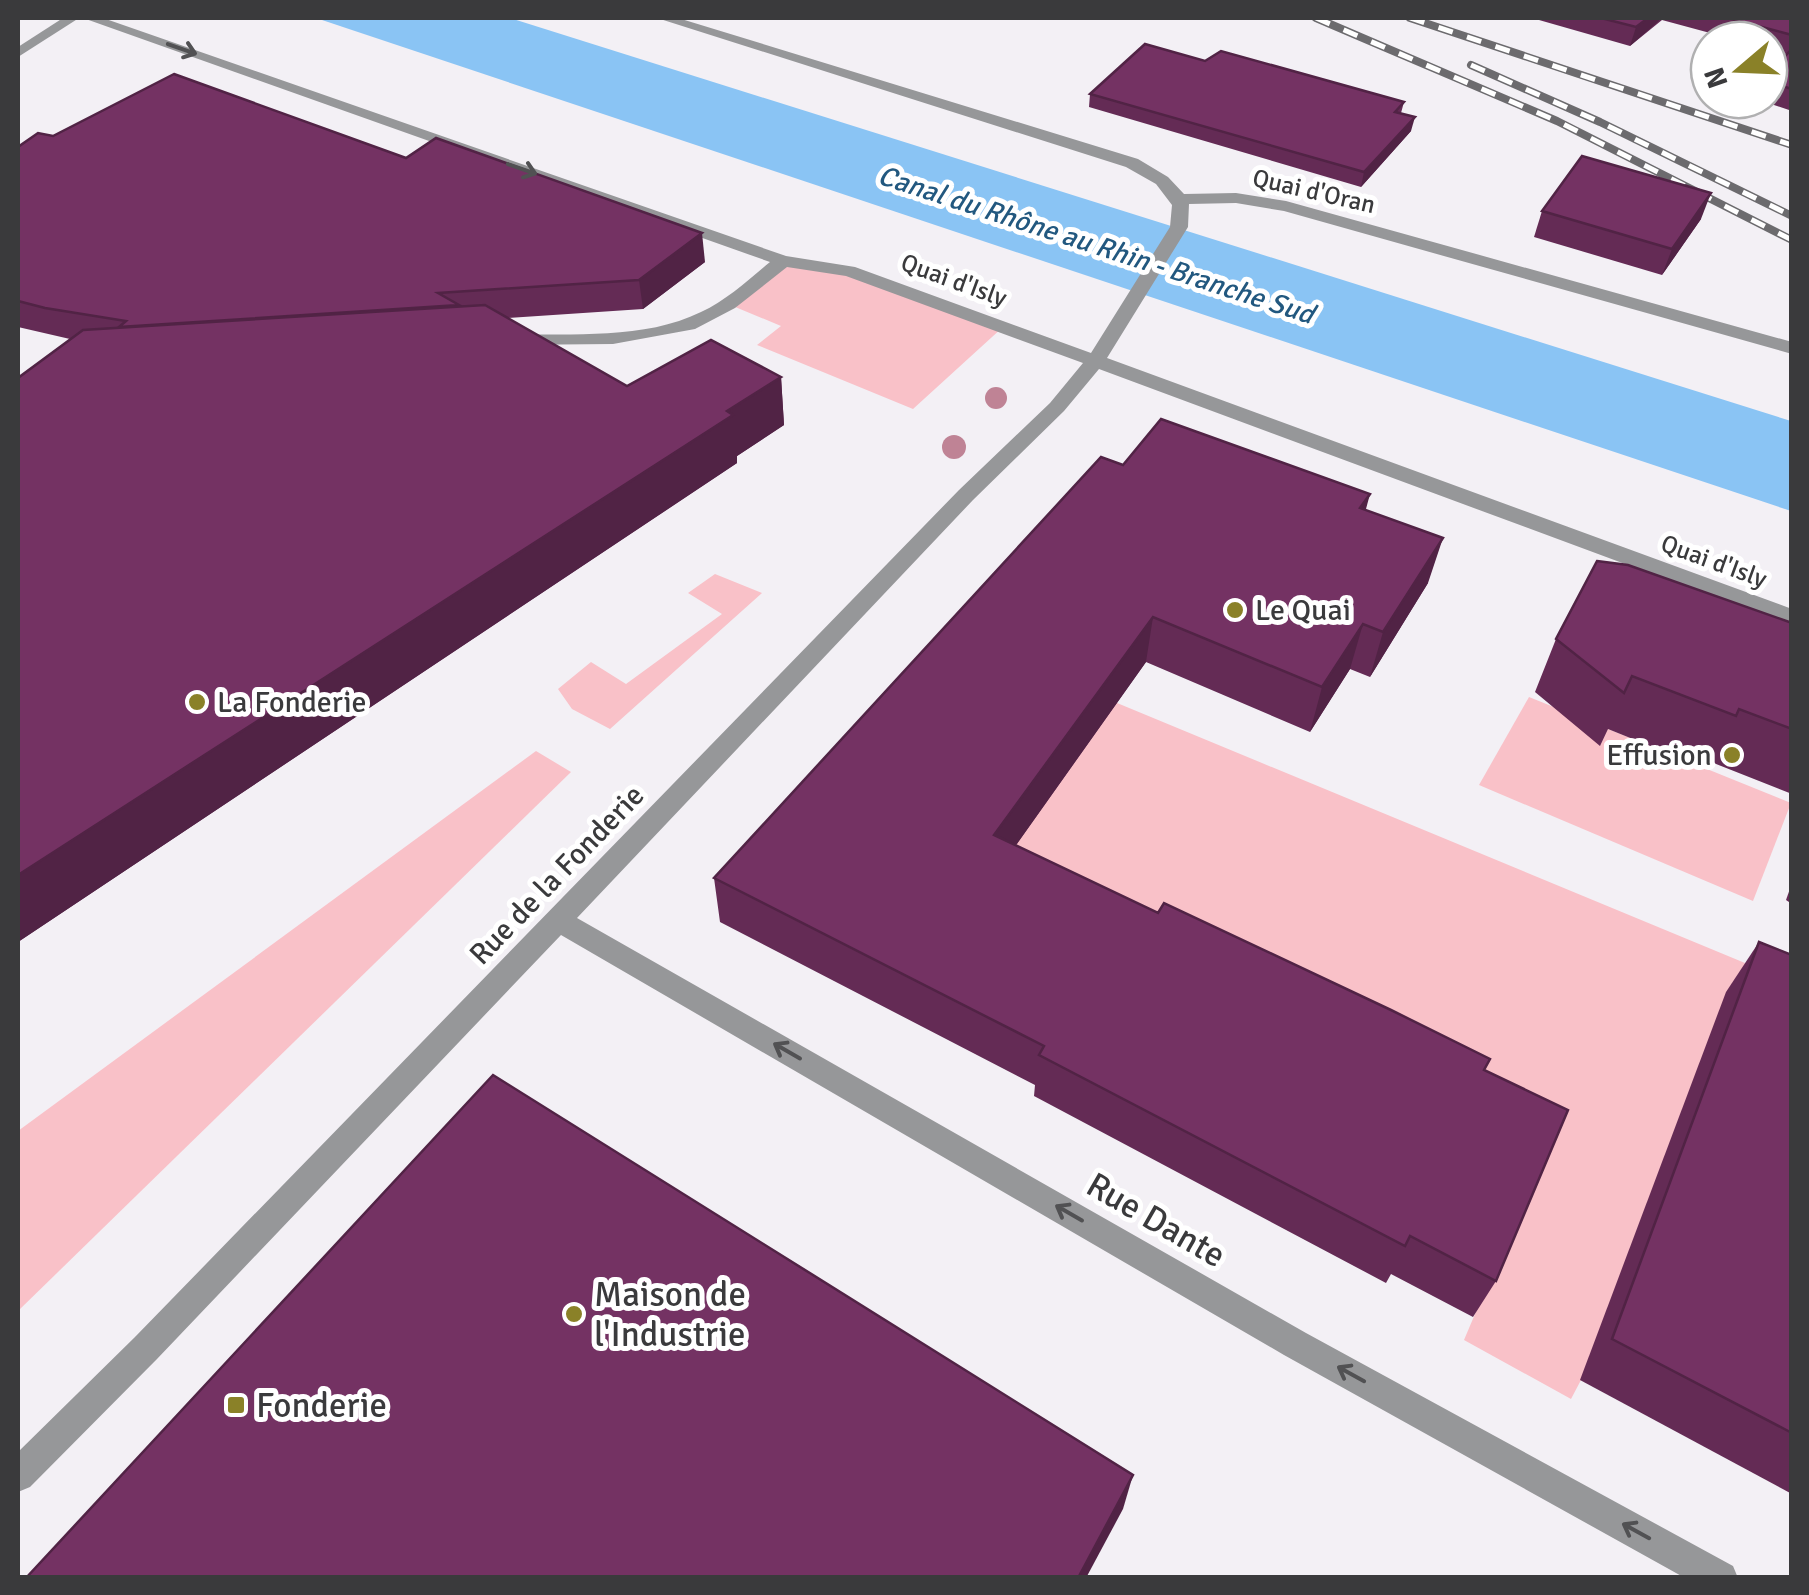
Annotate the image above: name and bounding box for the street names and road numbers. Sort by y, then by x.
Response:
street label: Quai d'Oran [1250,162,1378,220]
street label: Quai d'Isly [897,247,1011,314]
street label: Quai d'Isly [1657,528,1771,595]
street label: Rue de la Fonderie [462,777,652,973]
street label: Rue Dante [1079,1163,1233,1277]

